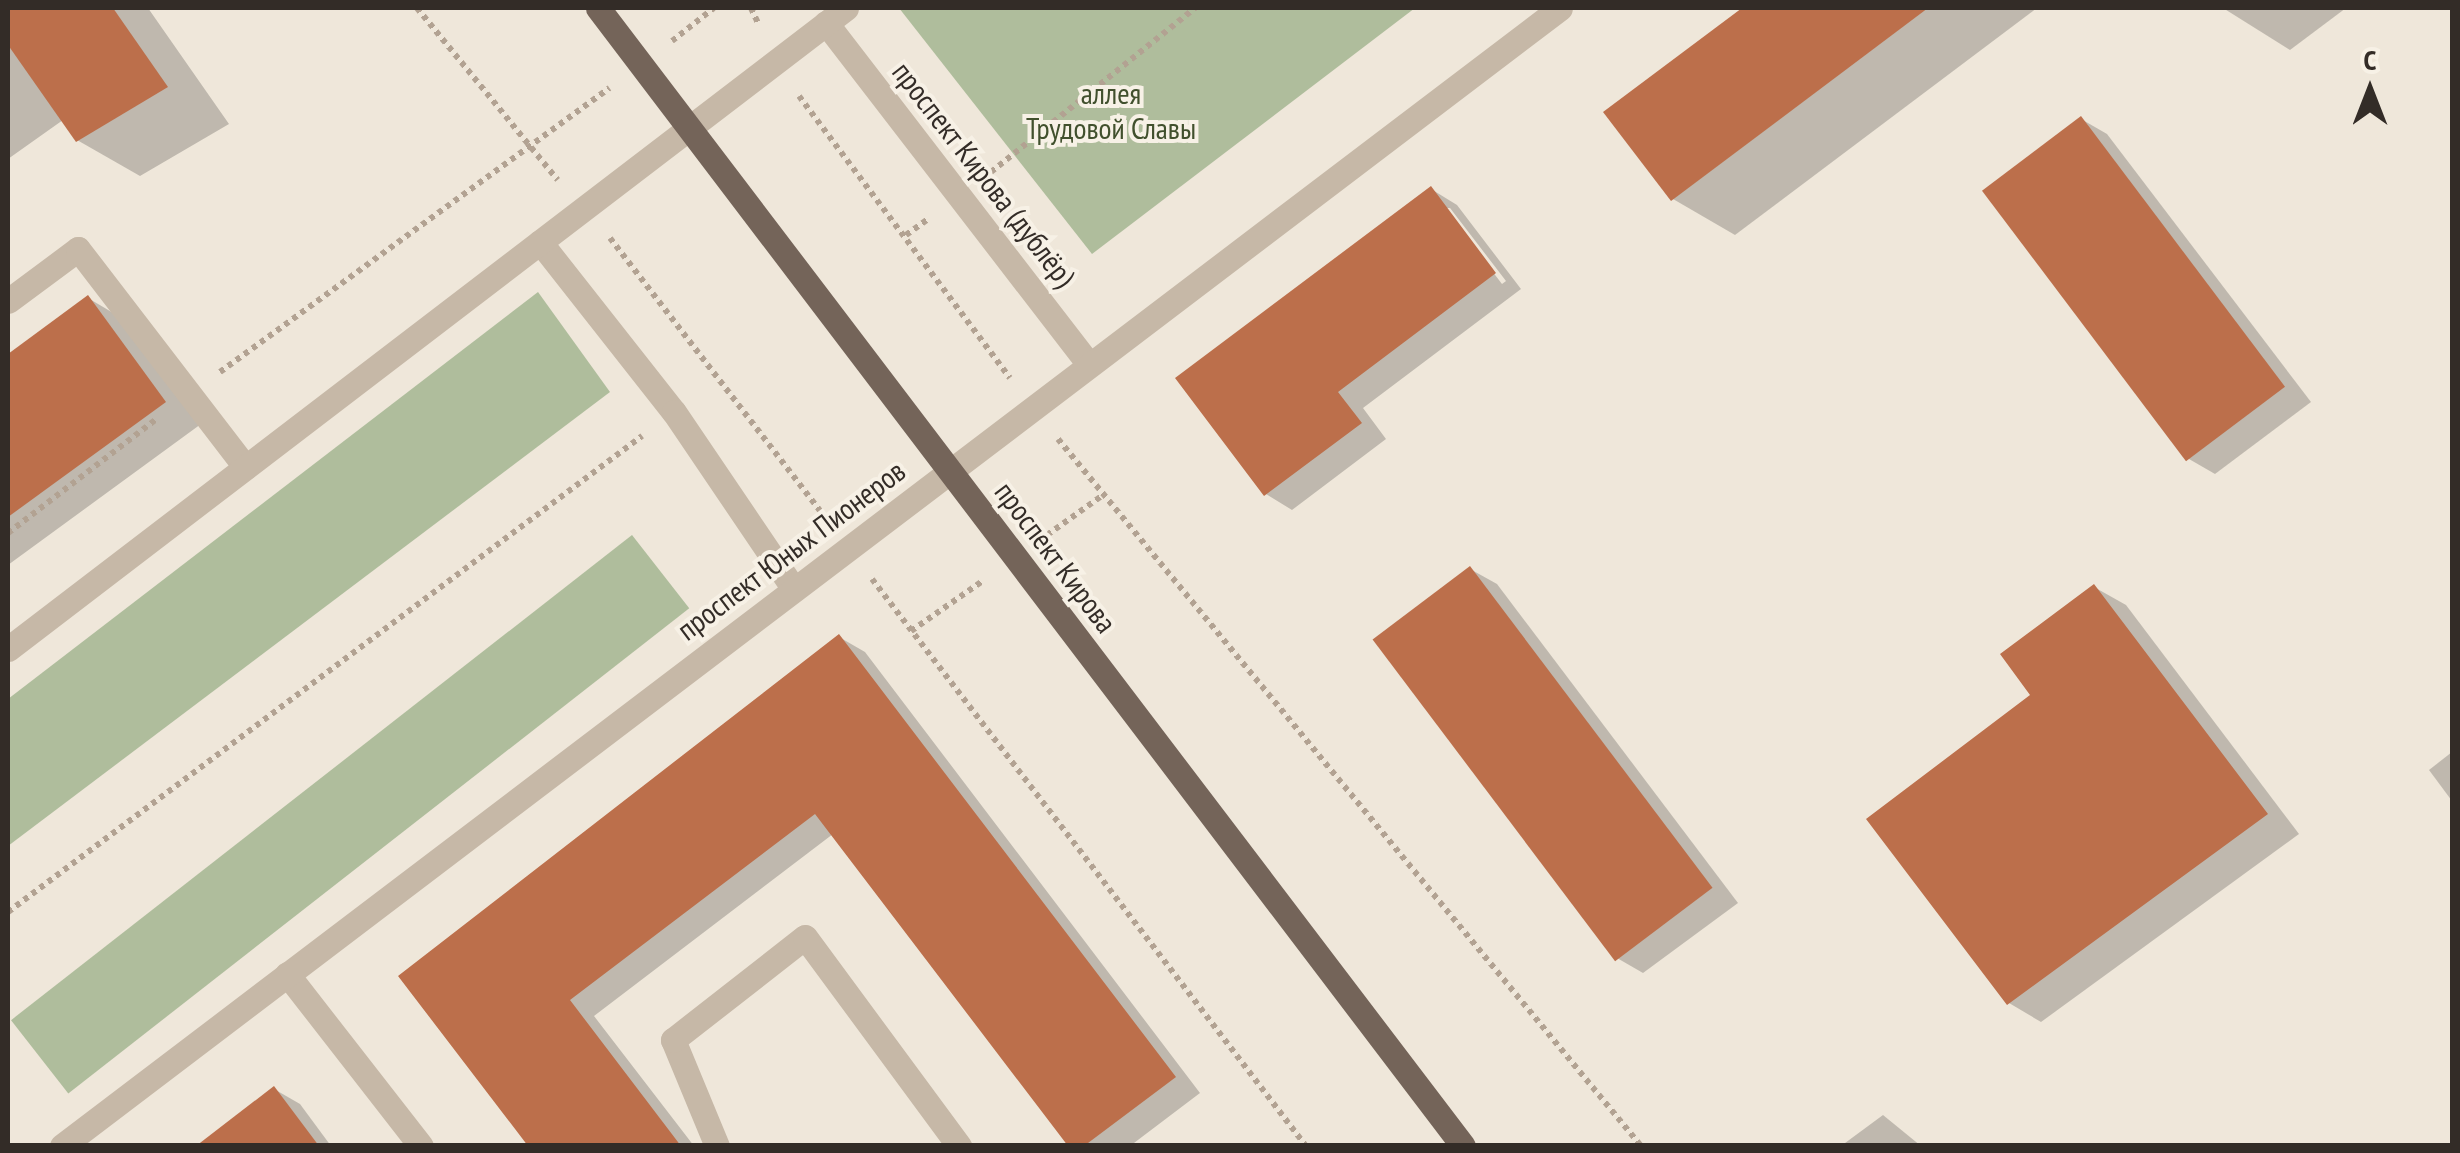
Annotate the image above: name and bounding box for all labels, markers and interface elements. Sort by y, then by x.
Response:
north arrow [2320,40,2420,140]
text: С [2364,41,2376,78]
street label: проспект Кирова (дублёр) [885,54,1083,294]
park label: аллея Трудовой Славы [1026,75,1196,146]
street label: проспект Юных Пионеров [669,452,913,648]
street label: проспект Кирова [987,474,1125,640]

